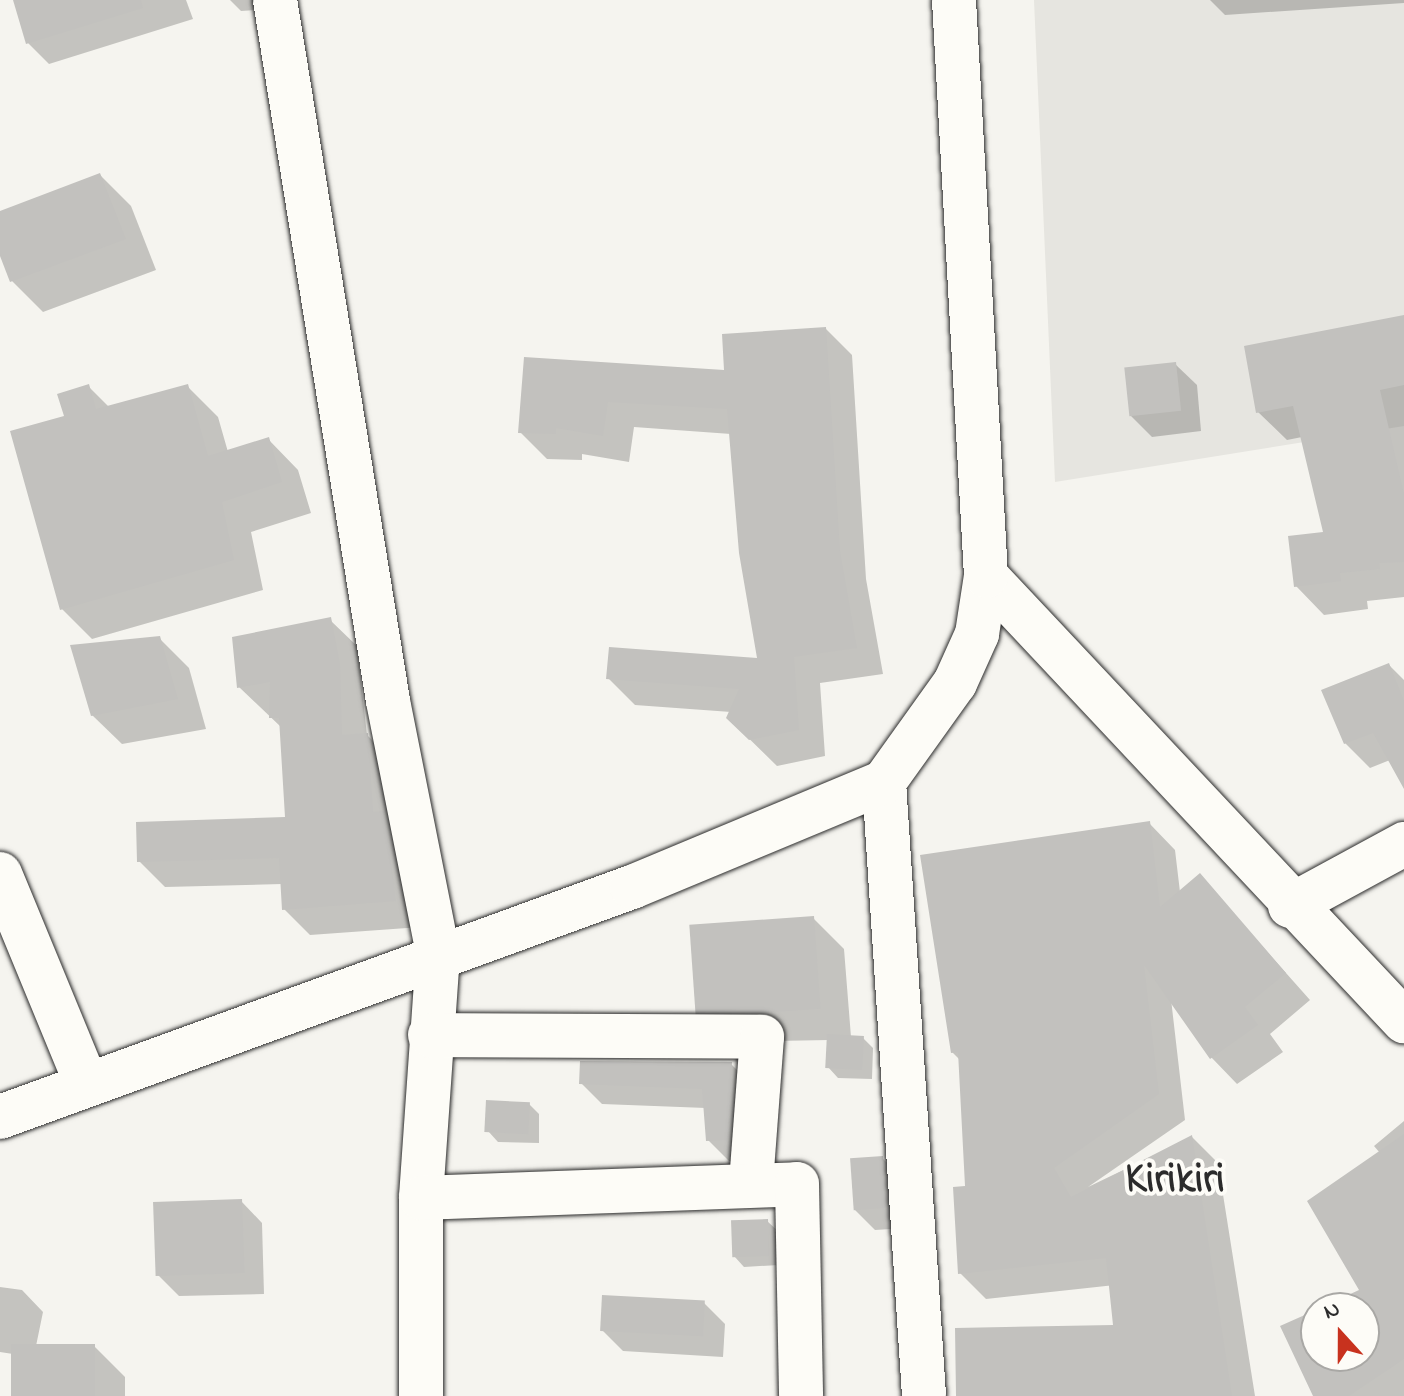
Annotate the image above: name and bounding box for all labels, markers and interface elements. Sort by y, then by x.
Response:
district label: Kirikiri [1125,1154,1225,1206]
north arrow [1300,1292,1380,1372]
text: N [1319,1294,1345,1329]

